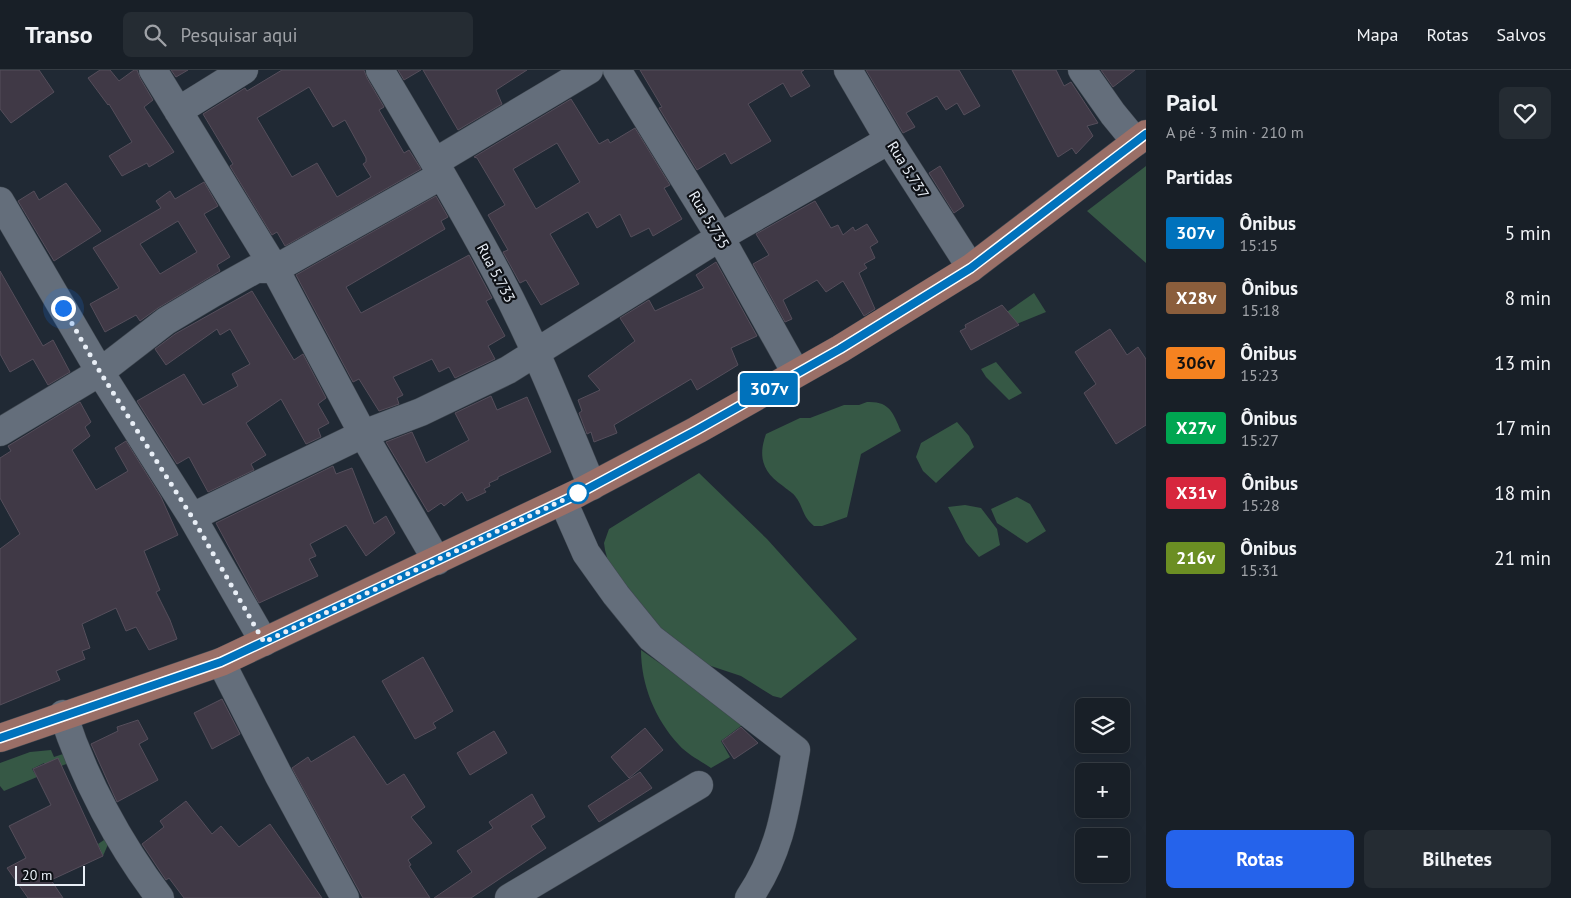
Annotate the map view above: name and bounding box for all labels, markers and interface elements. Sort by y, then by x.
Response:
search box [123,12,473,57]
text: Transo [25,19,93,50]
icon: search [141,21,169,49]
text: Pesquisar aqui [181,23,298,47]
text: Mapa [1357,23,1398,46]
text: Rotas [1426,23,1469,46]
text: Salvos [1497,23,1546,46]
text: Paiol [1166,87,1217,118]
button: heart [1499,87,1551,139]
text: A pé · 3 min · 210 m [1166,122,1304,142]
street label: Rua 5.737 [883,137,933,202]
text: Partidas [1166,165,1232,189]
street label: Rua 5.735 [685,187,734,252]
text: Ônibus [1239,211,1296,235]
text: 307v [1176,221,1214,244]
text: 5 min [1505,221,1551,245]
text: 15:15 [1239,235,1278,255]
street label: Rua 5.733 [473,240,520,306]
text: Ônibus [1241,276,1298,300]
text: X28v [1176,286,1216,309]
text: 8 min [1505,286,1551,310]
your location [51,296,76,321]
text: 15:18 [1241,300,1280,320]
text: Ônibus [1240,341,1297,365]
text: 306v [1176,351,1215,374]
text: 13 min [1494,351,1551,375]
text: 15:23 [1240,365,1279,385]
line badge: 307v [734,373,804,405]
text: 307v [750,377,788,400]
text: Ônibus [1241,406,1297,430]
text: X27v [1176,416,1216,439]
text: 17 min [1495,416,1551,440]
text: 15:27 [1241,430,1279,450]
text: Ônibus [1241,471,1298,495]
text: X31v [1176,481,1216,504]
text: 18 min [1494,481,1551,505]
unlabelled marker [567,482,589,504]
text: 15:28 [1241,495,1280,515]
text: Ônibus [1240,536,1297,560]
text: 216v [1176,546,1215,569]
text: 21 min [1494,546,1551,570]
text: 15:31 [1240,560,1279,580]
map controls [1075,698,1130,883]
button: layers [1075,698,1130,753]
button: + [1075,763,1130,818]
button: − [1075,828,1130,883]
button: Rotas [1166,830,1354,888]
button: Bilhetes [1364,830,1551,888]
scale bar [15,863,85,886]
text: 20 m [22,866,52,884]

